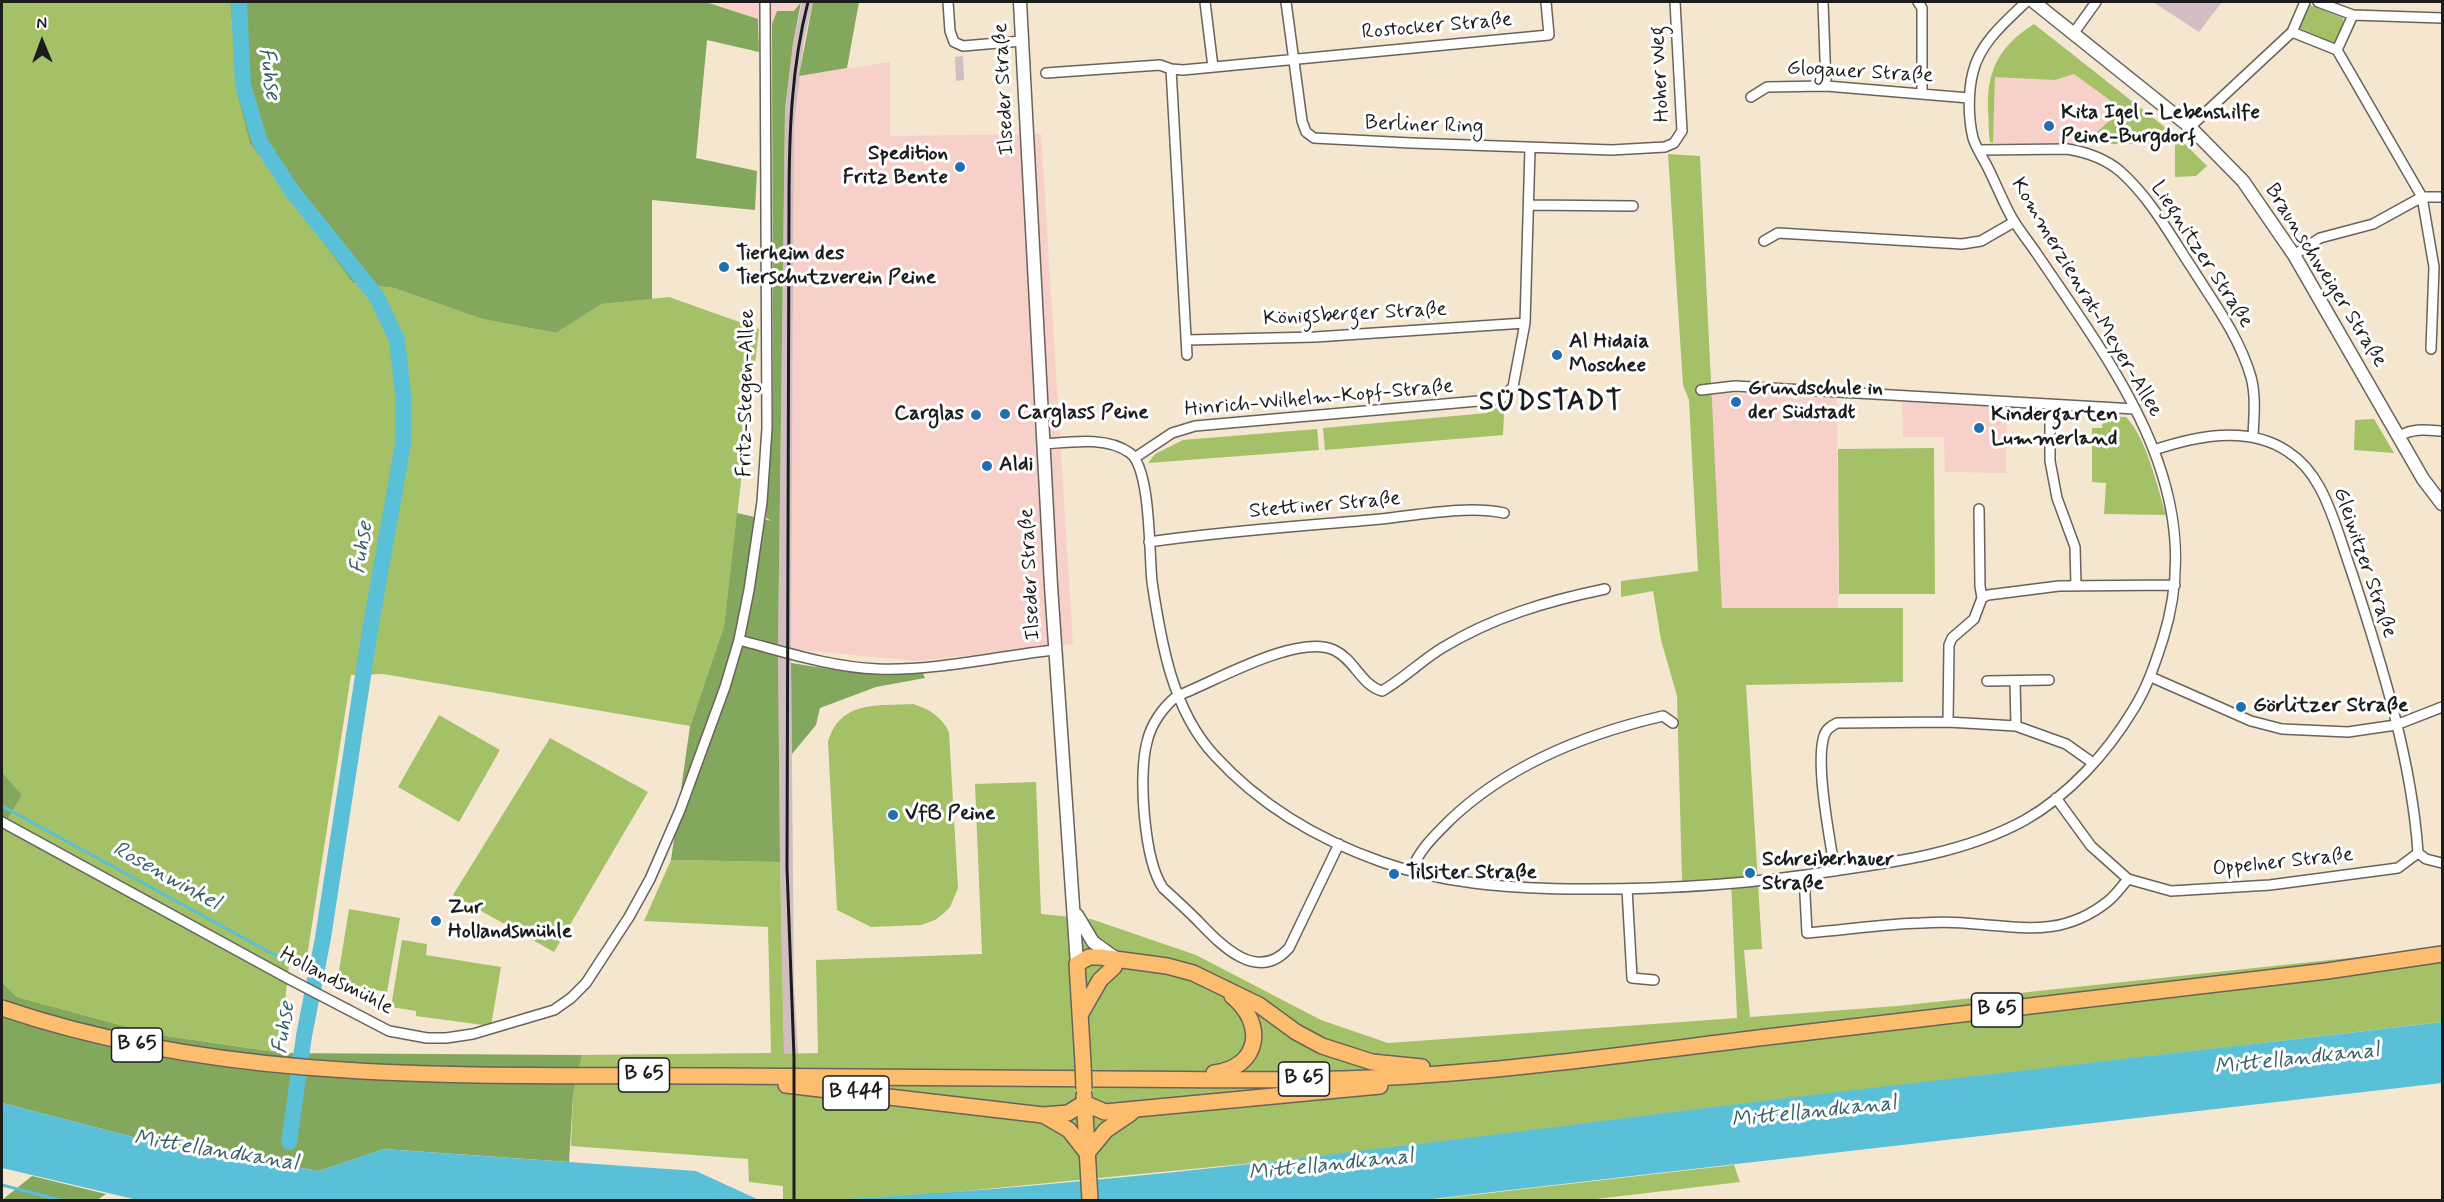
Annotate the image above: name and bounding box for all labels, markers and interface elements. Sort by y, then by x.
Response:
street label: Rostocker Straße [1361,8,1513,46]
north arrow [12,12,72,72]
text: N [36,13,47,34]
street label: Ilseder Straße [989,22,1021,156]
street label: Hoher Weg [1646,25,1676,123]
water label: Fuhse [251,46,285,102]
street label: Glogauer Straße [1786,57,1934,89]
place label: Kita Igel - Lebenshilfe Peine-Burgdorf [2061,101,2260,151]
street label: Berliner Ring [1364,111,1484,141]
marker: Kita Igel - Lebenshilfe Peine-Burgdorf [2042,119,2056,133]
place label: Spedition Fritz Bente [843,142,948,192]
marker: Spedition Fritz Bente [953,160,967,174]
street label: Kommerzienrat-Meyer-Allee [2004,174,2168,422]
street label: Liegnitzer Straße [2144,177,2258,333]
street label: Braunschweiger Straße [2258,180,2392,372]
place label: Tierheim des Tierschutzverein Peine [736,242,936,292]
marker: Tierheim des Tierschutzverein Peine [717,260,731,274]
street label: Königsberger Straße [1263,298,1447,332]
street label: Fritz-Stegen-Allee [733,309,761,477]
place label: Al Hidaia Moschee [1569,330,1649,380]
marker: Al Hidaia Moschee [1550,348,1564,362]
street label: Hinrich-Wilhelm-Kopf-Straße [1183,375,1455,423]
place label: Grundschule in der Südstadt [1748,377,1883,427]
district label: SÜDSTADT [1477,387,1625,419]
marker: Grundschule in der Südstadt [1729,395,1743,409]
place label: Carglass Peine [1017,401,1149,427]
place label: Carglas [894,402,964,428]
place label: Kindergarten Lummerland [1991,403,2118,453]
marker: Carglass Peine [998,407,1012,421]
marker: Carglas [969,408,983,422]
marker: Kindergarten Lummerland [1972,421,1986,435]
place label: Aldi [999,453,1033,479]
marker: Aldi [980,459,994,473]
street label: Gleiwitzer Straße [2326,485,2402,641]
street label: Stettiner Straße [1248,487,1402,525]
street label: Ilseder Straße [1015,507,1047,641]
water label: Fuhse [346,520,380,576]
place label: Görlitzer Straße [2253,694,2408,720]
marker: Görlitzer Straße [2234,700,2248,714]
place label: VfB Peine [905,802,995,828]
marker: VfB Peine [886,808,900,822]
water label: Rosenwinkel [108,837,224,917]
street label: Oppelner Straße [2211,843,2355,883]
place label: Schreiberhauer Straße [1762,848,1894,898]
place label: Tilsiter Straße [1406,861,1537,887]
marker: Schreiberhauer Straße [1743,866,1757,880]
marker: Tilsiter Straße [1387,867,1401,881]
place label: Zur Hollandsmühle [448,896,572,946]
marker: Zur Hollandsmühle [429,914,443,928]
street label: Hollandsmühle [275,943,397,1021]
road number: B 65 [1972,993,2022,1027]
water label: Fuhse [268,1000,302,1056]
road number: B 65 [112,1028,162,1062]
water label: Mittellandkanal [2213,1038,2381,1082]
road number: B 65 [618,1058,670,1092]
road number: B 65 [1278,1062,1330,1096]
road number: B 444 [823,1076,889,1110]
water label: Mittellandkanal [1730,1091,1898,1135]
water label: Mittellandkanal [132,1126,300,1178]
water label: Mittellandkanal [1247,1144,1415,1188]

